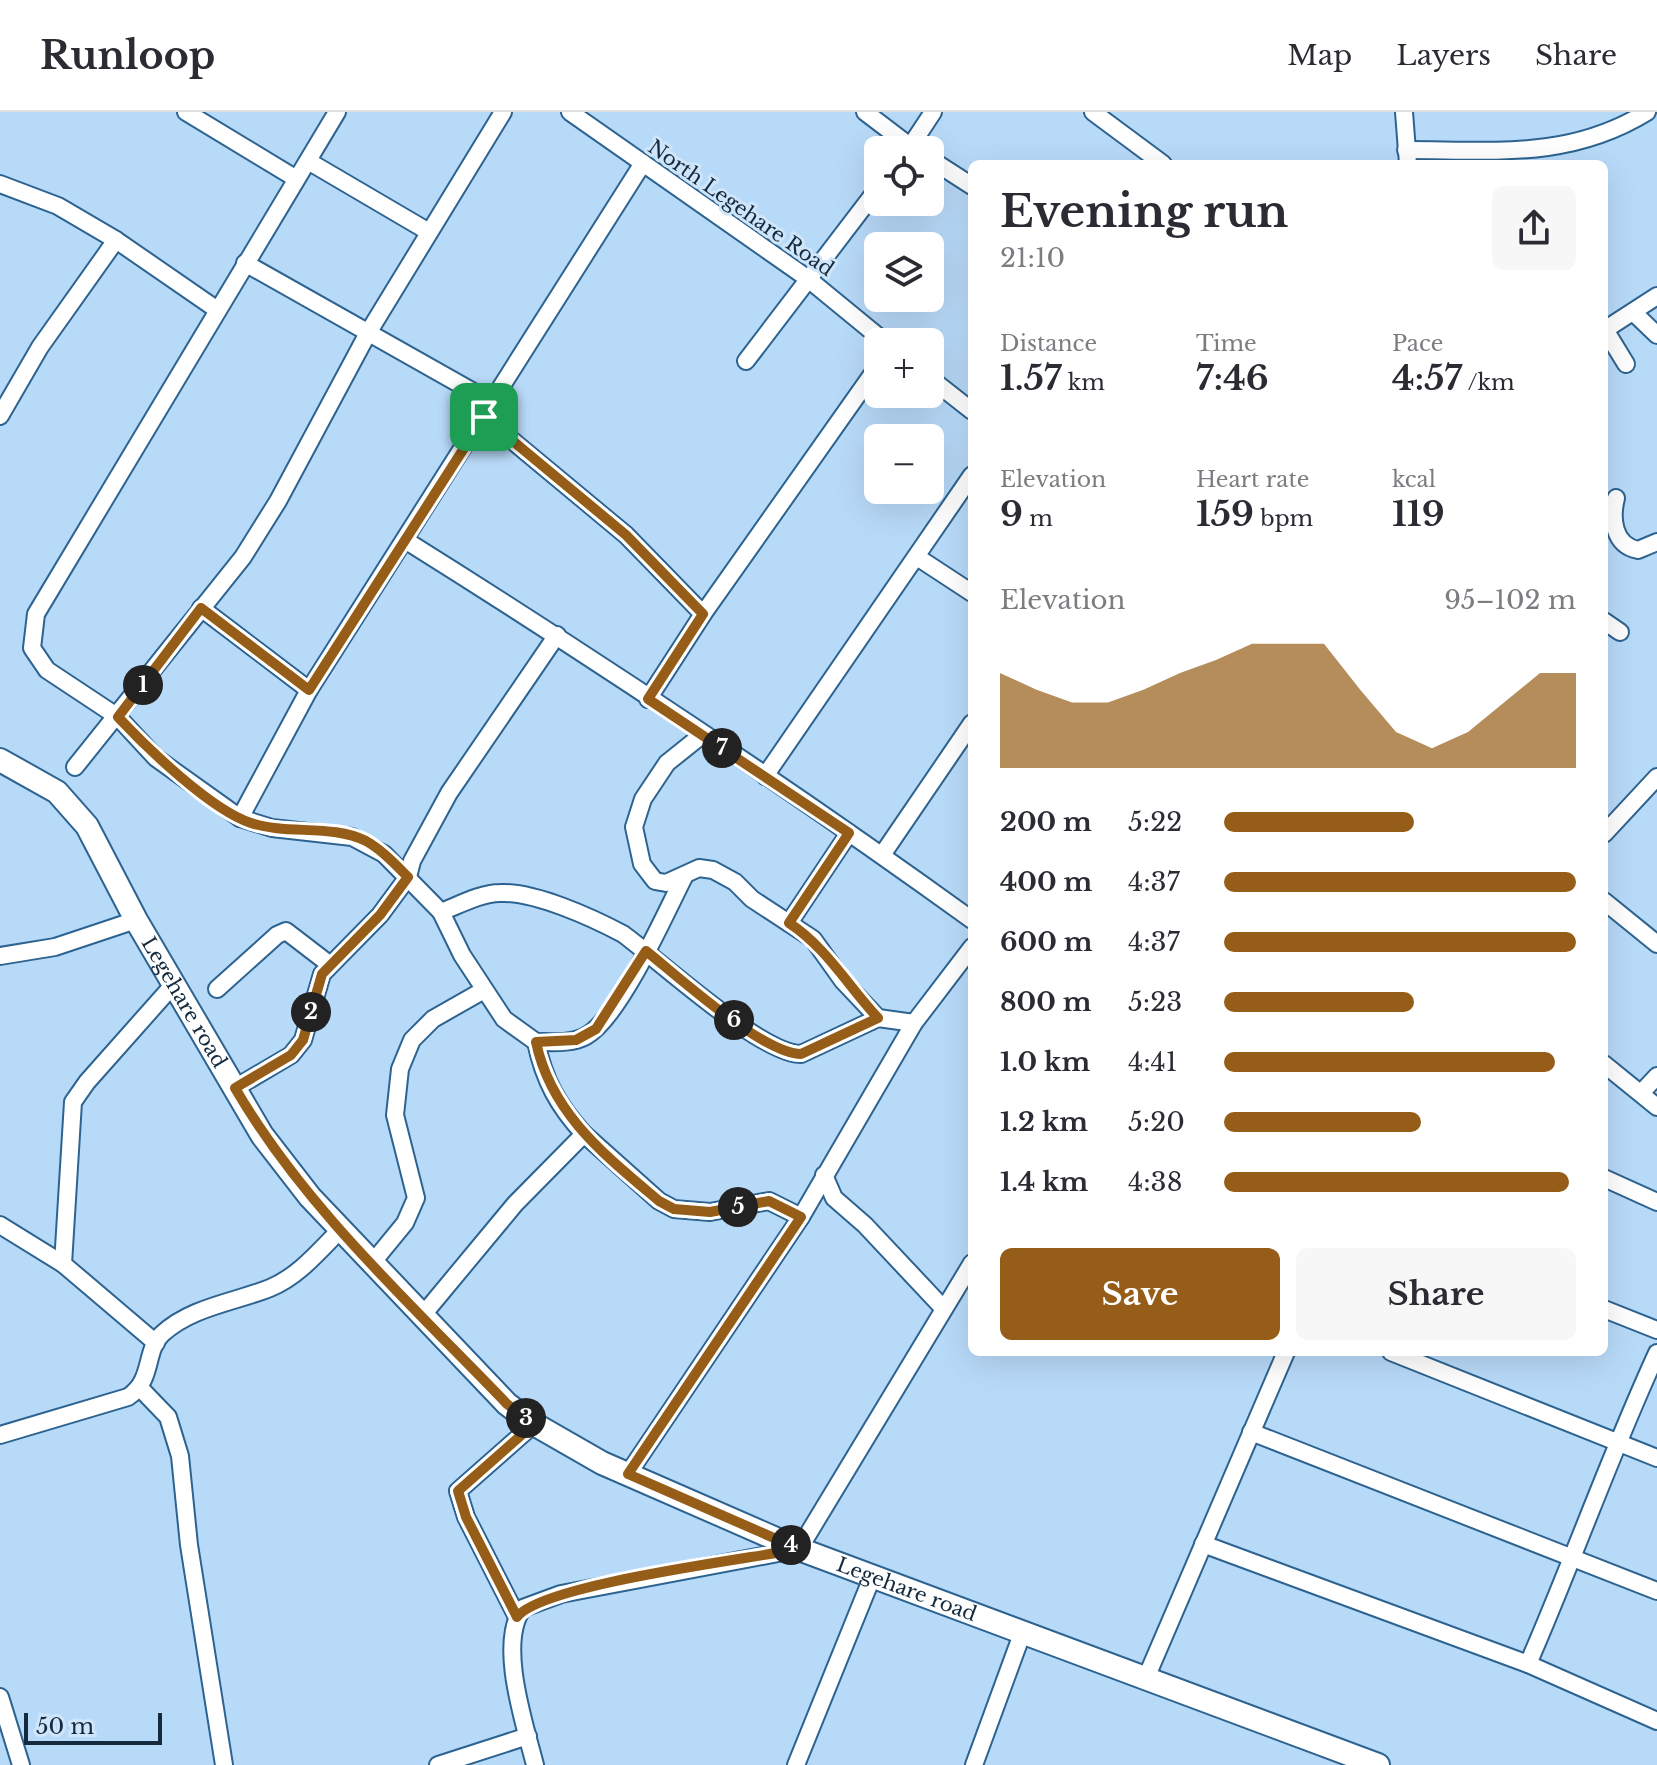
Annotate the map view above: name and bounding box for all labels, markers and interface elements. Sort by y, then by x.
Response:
text: Runloop [40,32,215,79]
text: Map [1287,38,1352,73]
text: Layers [1396,38,1491,73]
text: Share [1535,38,1617,73]
street label: North Legehare Road [644,135,838,281]
map controls [864,136,944,504]
button: locate [864,136,944,216]
text: Evening run [1000,184,1288,239]
button: share [1492,186,1576,270]
button: layers [864,232,944,312]
text: 21:10 [1000,242,1065,274]
button: + [864,328,944,408]
text: Distance [1000,330,1097,357]
text: Time [1196,330,1257,357]
text: Pace [1392,330,1443,357]
text: 1.57 [1000,357,1061,399]
text: 7:46 [1196,357,1269,399]
text: 4:57 [1392,357,1462,399]
text: km [1061,369,1105,396]
text: /km [1462,369,1515,396]
pin [450,383,518,451]
icon: arrive [462,395,506,439]
button: − [864,424,944,504]
text: Elevation [1000,466,1106,493]
text: Heart rate [1196,466,1309,493]
text: kcal [1392,466,1436,493]
text: 9 [1000,493,1023,535]
text: 159 [1196,493,1254,535]
text: 119 [1392,493,1445,535]
text: m [1023,505,1053,532]
text: bpm [1254,505,1313,532]
text: Elevation [1000,584,1126,616]
text: 95–102 m [1444,584,1576,616]
pin: 1 [123,665,163,705]
text: 1 [138,671,148,698]
pin: 7 [702,728,742,768]
text: 7 [716,734,728,761]
text: 200 m [1000,806,1092,838]
text: 5:22 [1128,806,1182,838]
text: 400 m [1000,866,1092,898]
text: 4:37 [1128,866,1180,898]
text: 600 m [1000,926,1092,958]
text: 4:37 [1128,926,1180,958]
street label: Legehare road [136,932,232,1072]
text: 800 m [1000,986,1091,1018]
text: 5:23 [1128,986,1182,1018]
pin: 2 [291,992,331,1032]
text: 2 [304,998,318,1025]
pin: 6 [714,1000,754,1040]
text: 6 [727,1006,741,1033]
text: 1.0 km [1000,1046,1090,1078]
text: 4:41 [1128,1046,1177,1078]
text: 1.2 km [1000,1106,1088,1138]
text: 5:20 [1128,1106,1185,1138]
text: 1.4 km [1000,1166,1088,1198]
text: 4:38 [1128,1166,1182,1198]
pin: 5 [718,1187,758,1227]
text: 5 [731,1193,745,1220]
button: Save [1000,1248,1280,1340]
button: Share [1296,1248,1576,1340]
pin: 3 [506,1398,546,1438]
text: 3 [519,1404,533,1431]
pin: 4 [771,1525,811,1565]
text: 4 [784,1531,798,1558]
street label: Legehare road [833,1552,980,1626]
scale bar [24,1709,162,1745]
text: 50 m [36,1713,94,1740]

